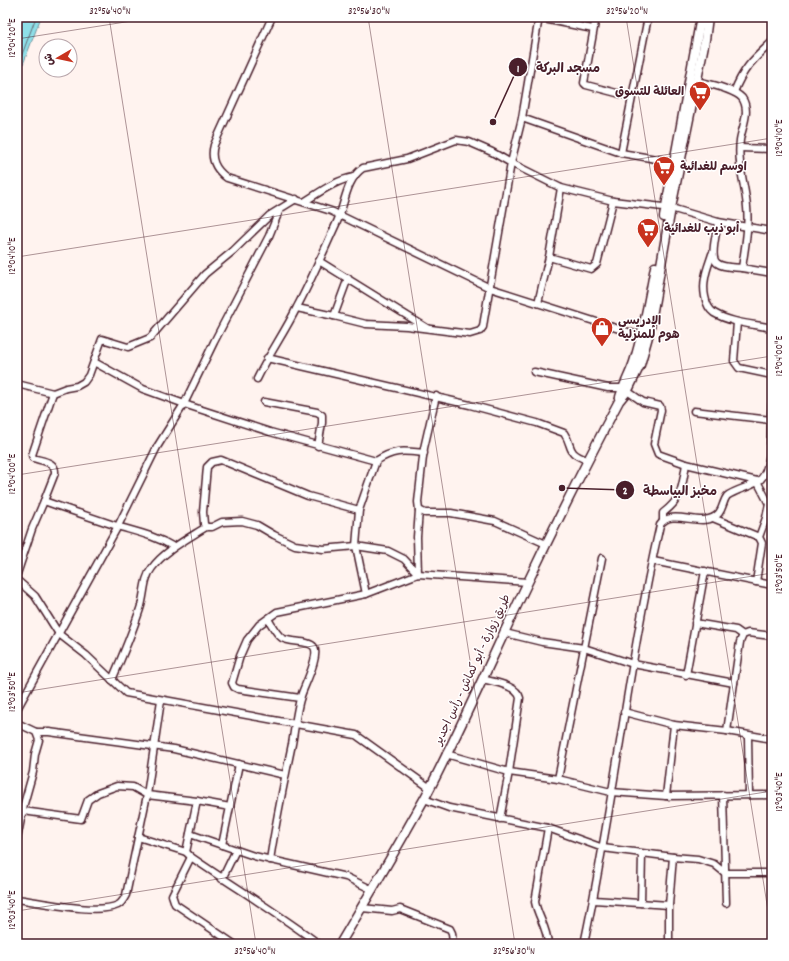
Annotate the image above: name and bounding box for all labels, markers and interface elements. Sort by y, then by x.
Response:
text: 32°56'40"N [89,5,131,19]
text: 32°56'30"N [348,5,390,19]
text: 32°56'20"N [606,5,648,19]
text: 12°04'20"E [6,18,20,58]
north arrow [38,38,78,78]
text: ش [41,52,59,66]
callout: مسجد البركة [508,55,608,80]
text: مسجد البركة [536,60,600,79]
text: 1 [517,61,520,78]
supermarket icon: العائلة للتسوق [687,79,713,112]
place label: العائلة للتسوق [615,84,684,101]
text: 12°04'10"E [773,119,787,157]
supermarket icon: اوسم للغدائية [651,154,677,187]
place label: اوسم للغدائية [680,159,747,176]
supermarket icon: أبو ذيب للغدائية [635,216,661,249]
place label: أبو ذيب للغدائية [664,220,740,238]
text: 12°04'10"E [6,237,20,275]
place label: الإدريسي هوم للمنزلية [618,313,680,344]
shop icon: الإدريسي هوم للمنزلية [589,315,615,348]
text: 12°04'00"E [773,335,787,376]
text: 12°04'00"E [6,453,20,494]
callout: مخبز البياسطة [615,478,725,503]
text: 2 [622,483,628,500]
text: مخبز البياسطة [643,483,717,502]
text: 12°03'50"E [773,554,787,594]
street label: طريق زوارة - أبو كماش - رأس اجدير [430,592,516,749]
text: 12°03'50"E [6,672,20,712]
text: 12°03'40"E [773,772,787,812]
text: 12°03'40"E [6,890,20,930]
text: 32°56'40"N [234,945,276,959]
text: 32°56'30"N [493,945,535,959]

